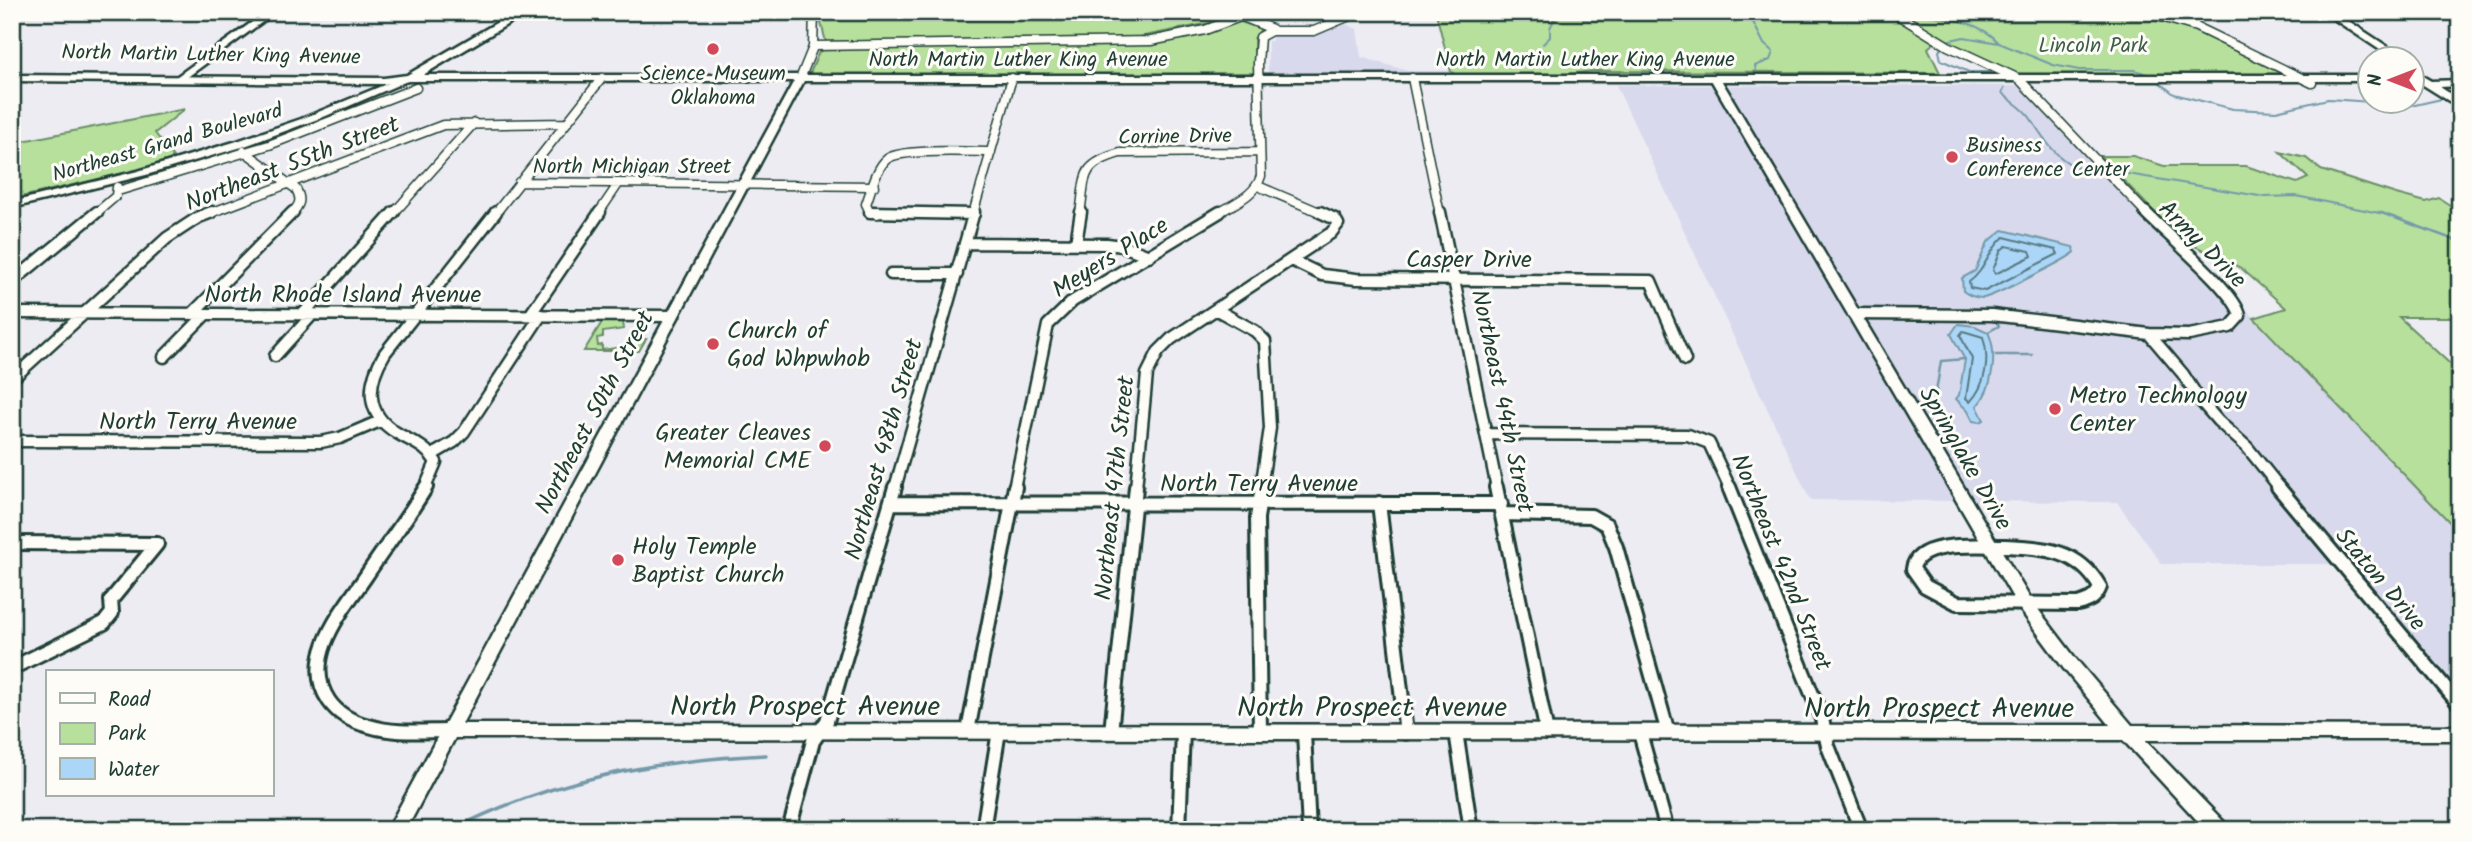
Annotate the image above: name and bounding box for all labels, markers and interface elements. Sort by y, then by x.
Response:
park label: Lincoln Park [2038,30,2148,63]
street label: North Martin Luther King Avenue [61,36,361,75]
marker: Science Museum Oklahoma [705,41,721,57]
street label: North Martin Luther King Avenue [868,44,1168,77]
street label: North Martin Luther King Avenue [1435,44,1735,77]
north arrow [2356,46,2426,116]
place label: Science Museum Oklahoma [640,58,786,115]
text: N [2361,74,2391,86]
street label: Northeast Grand Boulevard [48,95,287,192]
street label: Northeast 55th Street [180,105,406,223]
street label: Corrine Drive [1118,120,1233,155]
place label: Business Conference Center [1966,130,2130,187]
marker: Business Conference Center [1944,149,1960,165]
street label: North Michigan Street [533,151,732,184]
street label: Army Drive [2148,191,2256,299]
street label: Meyers Place [1045,207,1177,310]
street label: Casper Drive [1406,241,1532,280]
street label: North Rhode Island Avenue [205,276,482,315]
street label: Northeast 44th Street [1459,286,1544,517]
street label: Northeast 50th Street [525,303,666,522]
place label: Church of God Whpwhob [727,312,870,379]
street label: Northeast 48th Street [834,333,935,565]
marker: Church of God Whpwhob [705,336,721,352]
street label: Northeast 47th Street [1084,373,1147,602]
place label: Metro Technology Center [2069,377,2247,444]
street label: Springlake Drive [1908,379,2022,538]
marker: Metro Technology Center [2047,401,2063,417]
street label: North Terry Avenue [99,403,297,442]
place label: Greater Cleaves Memorial CME [655,414,812,481]
marker: Greater Cleaves Memorial CME [817,438,833,454]
street label: Northeast 42nd Street [1719,448,1842,678]
street label: North Terry Avenue [1160,465,1358,504]
street label: Staton Drive [2324,519,2435,641]
place label: Holy Temple Baptist Church [632,528,784,595]
marker: Holy Temple Baptist Church [610,552,626,568]
legend [46,670,273,796]
text: Road [108,684,151,717]
street label: North Prospect Avenue [670,685,940,730]
street label: North Prospect Avenue [1237,686,1507,731]
street label: North Prospect Avenue [1804,687,2074,732]
text: Park [108,718,146,751]
text: Water [108,754,160,787]

